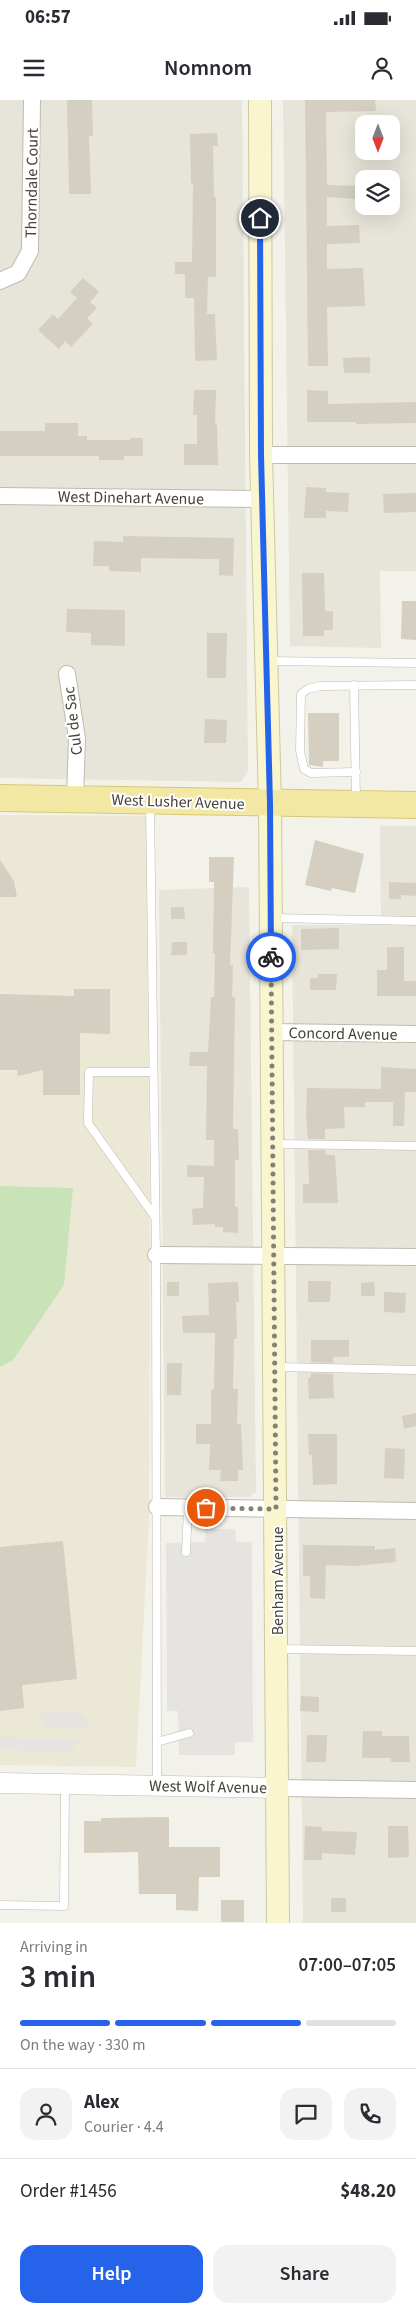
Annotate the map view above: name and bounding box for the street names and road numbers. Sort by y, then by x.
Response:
street label: Thorndale Court [20,127,44,238]
street label: West Dinehart Avenue [58,486,204,510]
street label: Cul de Sac [58,685,88,756]
street label: West Lusher Avenue [111,789,245,815]
street label: Concord Avenue [288,1022,398,1046]
street label: Benham Avenue [267,1527,289,1635]
street label: West Wolf Avenue [149,1775,267,1799]

